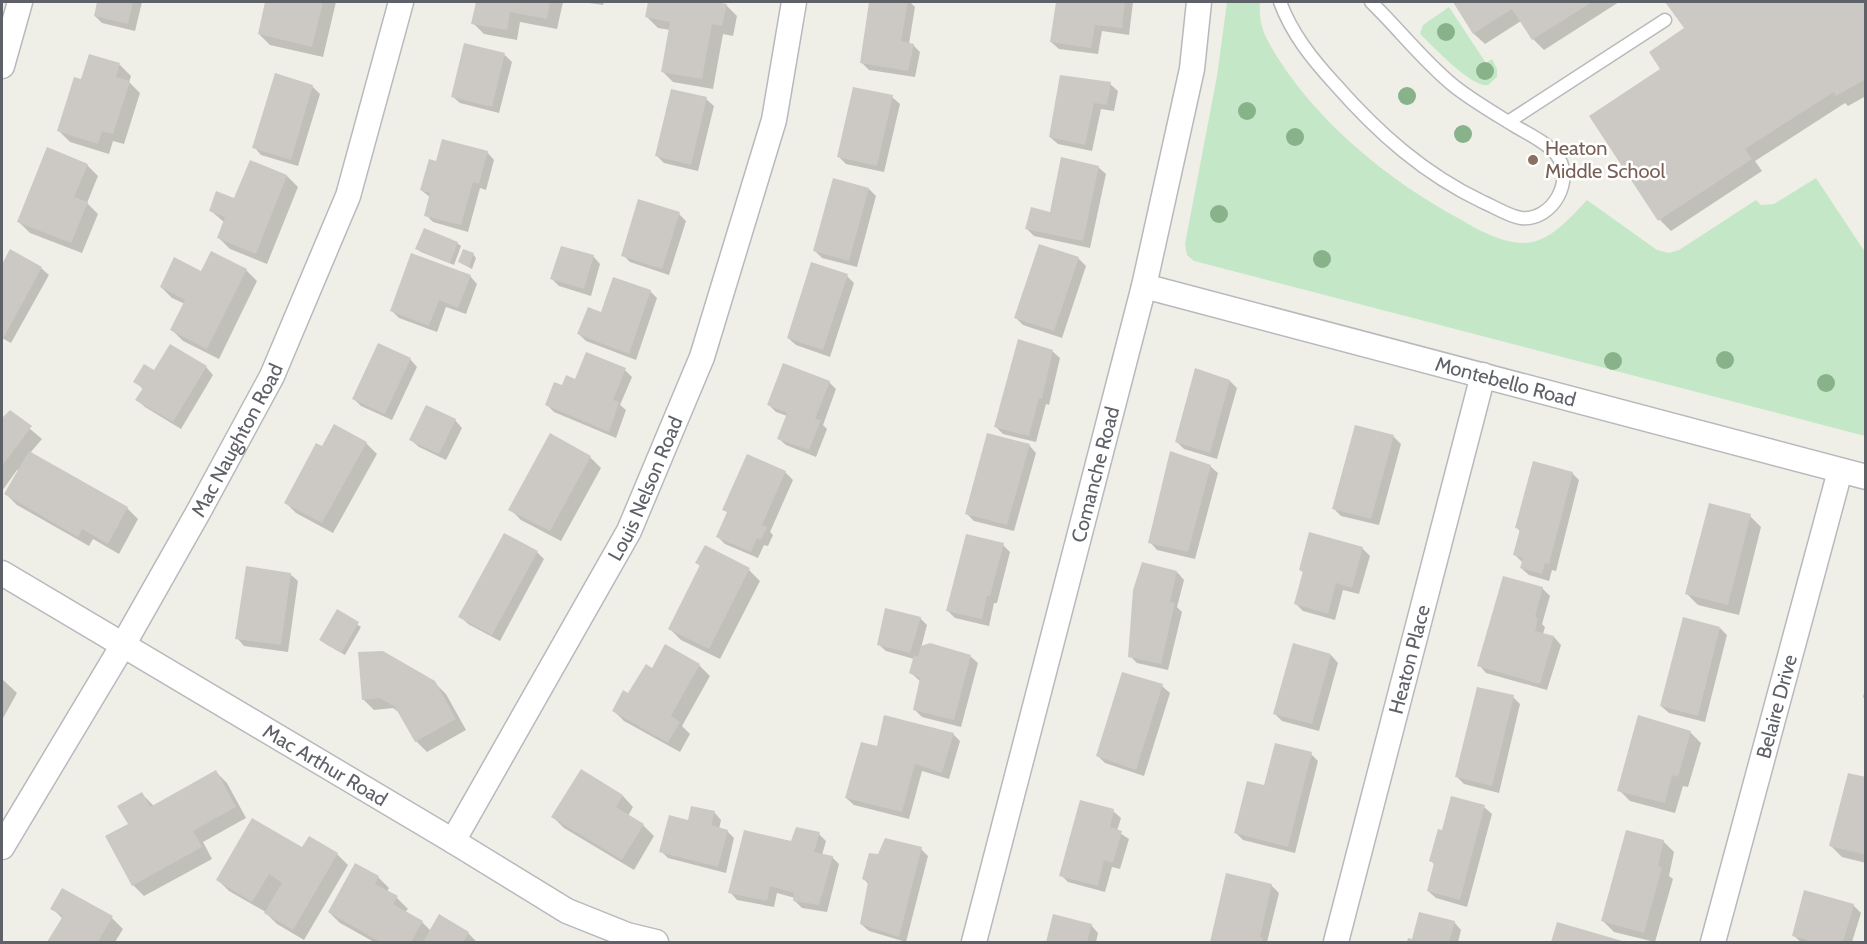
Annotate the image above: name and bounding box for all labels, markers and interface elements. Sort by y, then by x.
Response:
place label: Heaton Middle School [1545,136,1665,183]
marker: Heaton Middle School [1526,153,1540,167]
street label: Montebello Road [1433,352,1579,412]
street label: Mac Naughton Road [186,360,288,521]
street label: Comanche Road [1066,404,1124,545]
street label: Louis Nelson Road [603,413,688,565]
street label: Heaton Place [1384,602,1435,716]
street label: Belaire Drive [1751,652,1802,761]
street label: Mac Arthur Road [259,719,392,811]

